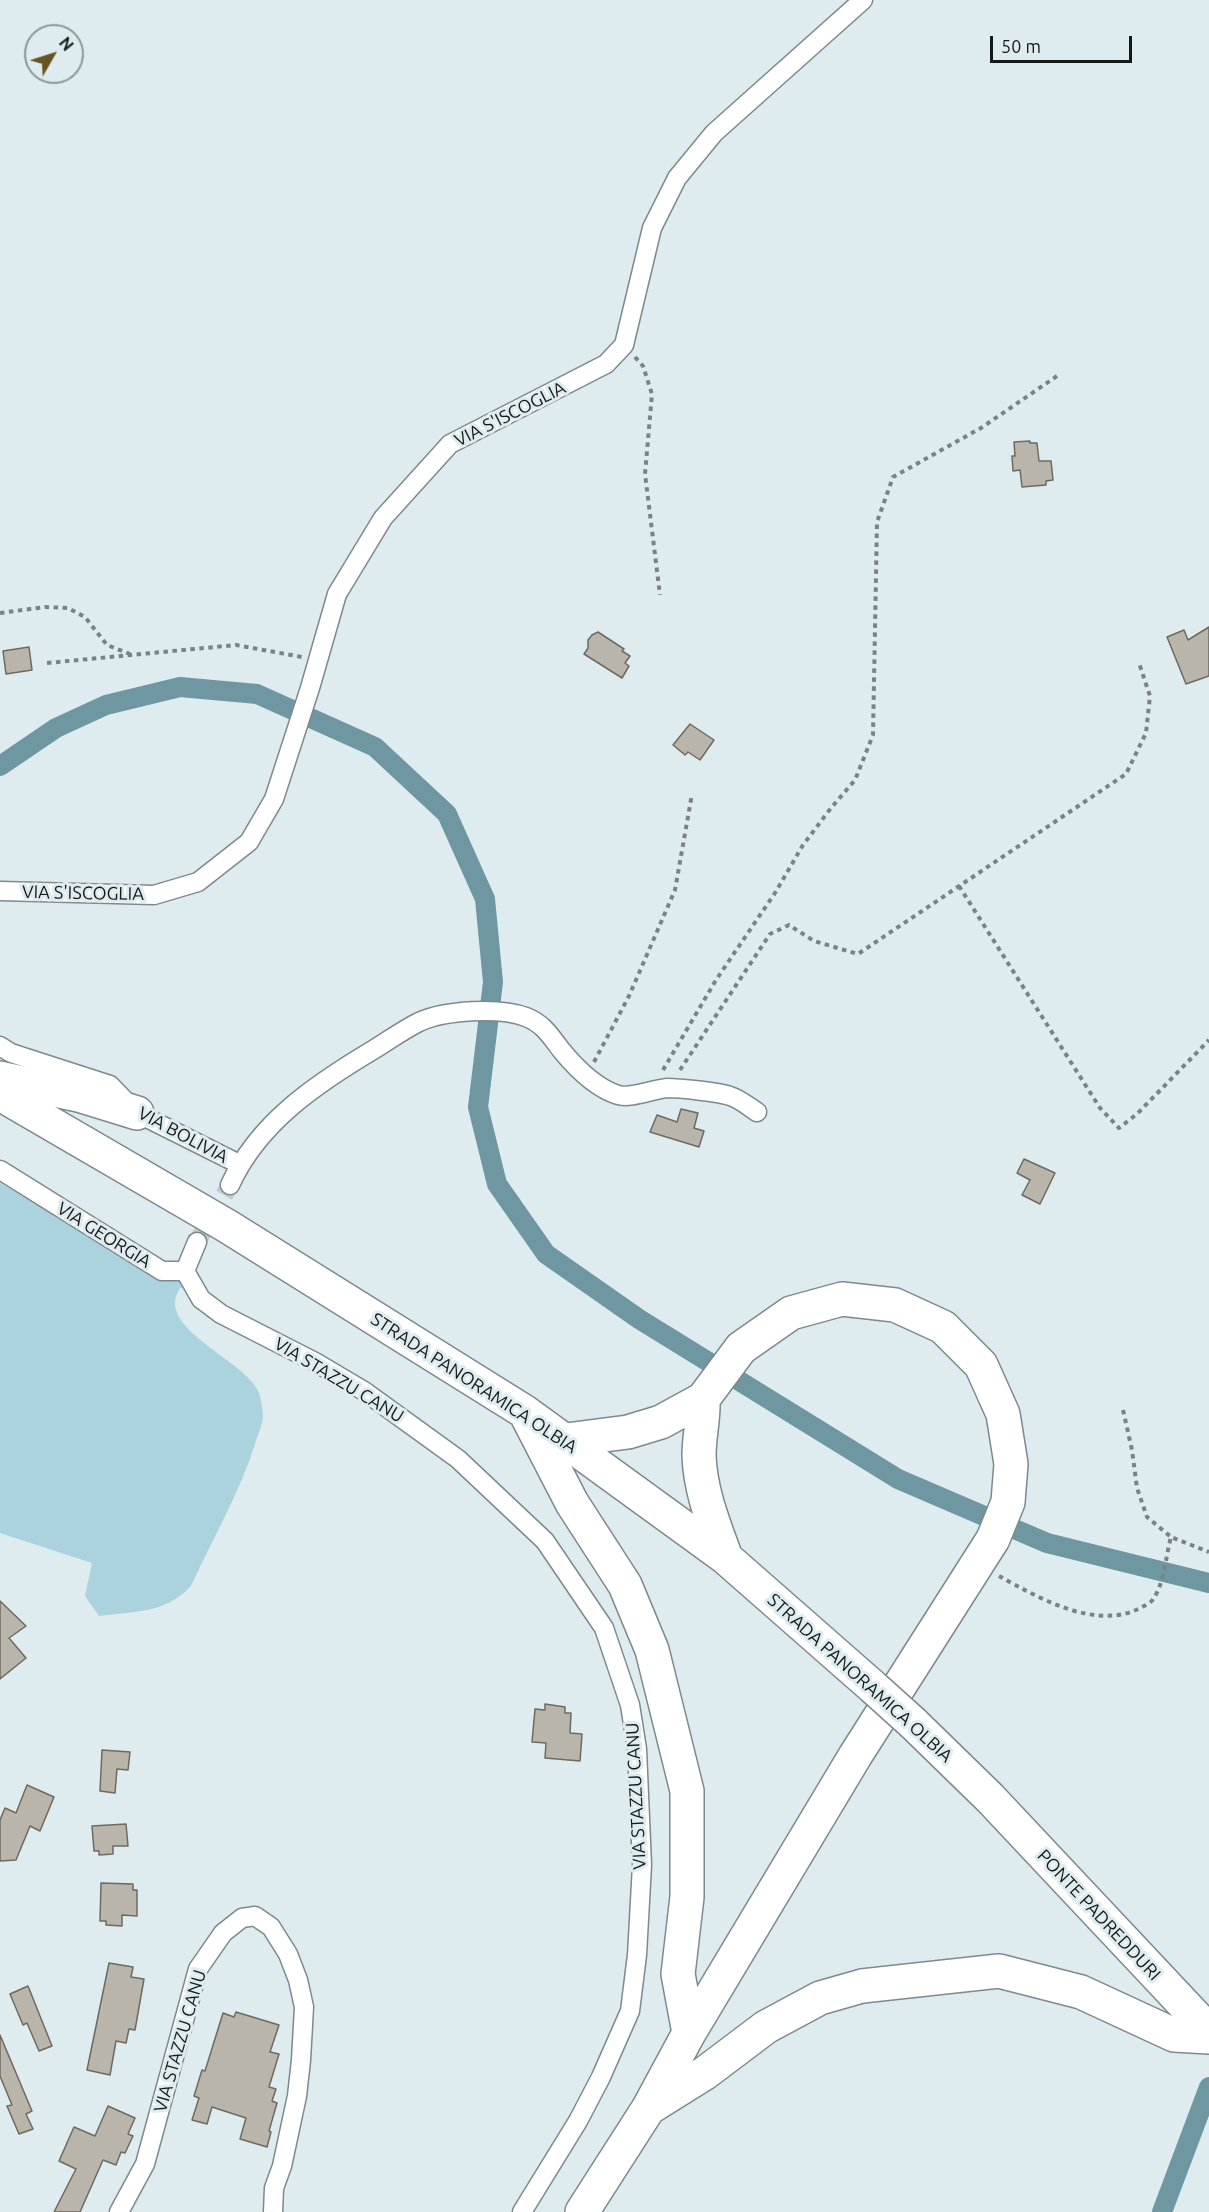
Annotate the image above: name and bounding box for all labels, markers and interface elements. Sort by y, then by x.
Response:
north arrow [24,24,84,84]
scale bar [993,24,1136,62]
text: N [56,34,77,54]
text: 50 m [1001,36,1041,56]
street label: VIA S'ISCOGLIA [451,377,569,451]
street label: VIA S'ISCOGLIA [22,881,144,905]
street label: VIA BOLIVIA [134,1102,232,1168]
street label: VIA GEORGIA [53,1198,155,1272]
street label: STRADA PANORAMICA OLBIA [367,1308,581,1458]
street label: VIA STAZZU CANU [270,1333,408,1427]
street label: STRADA PANORAMICA OLBIA [763,1589,957,1767]
street label: VIA STAZZU CANU [621,1722,651,1870]
street label: PONTE PADREDDURI [1033,1845,1165,1985]
street label: VIA STAZZU CANU [149,1967,211,2115]

